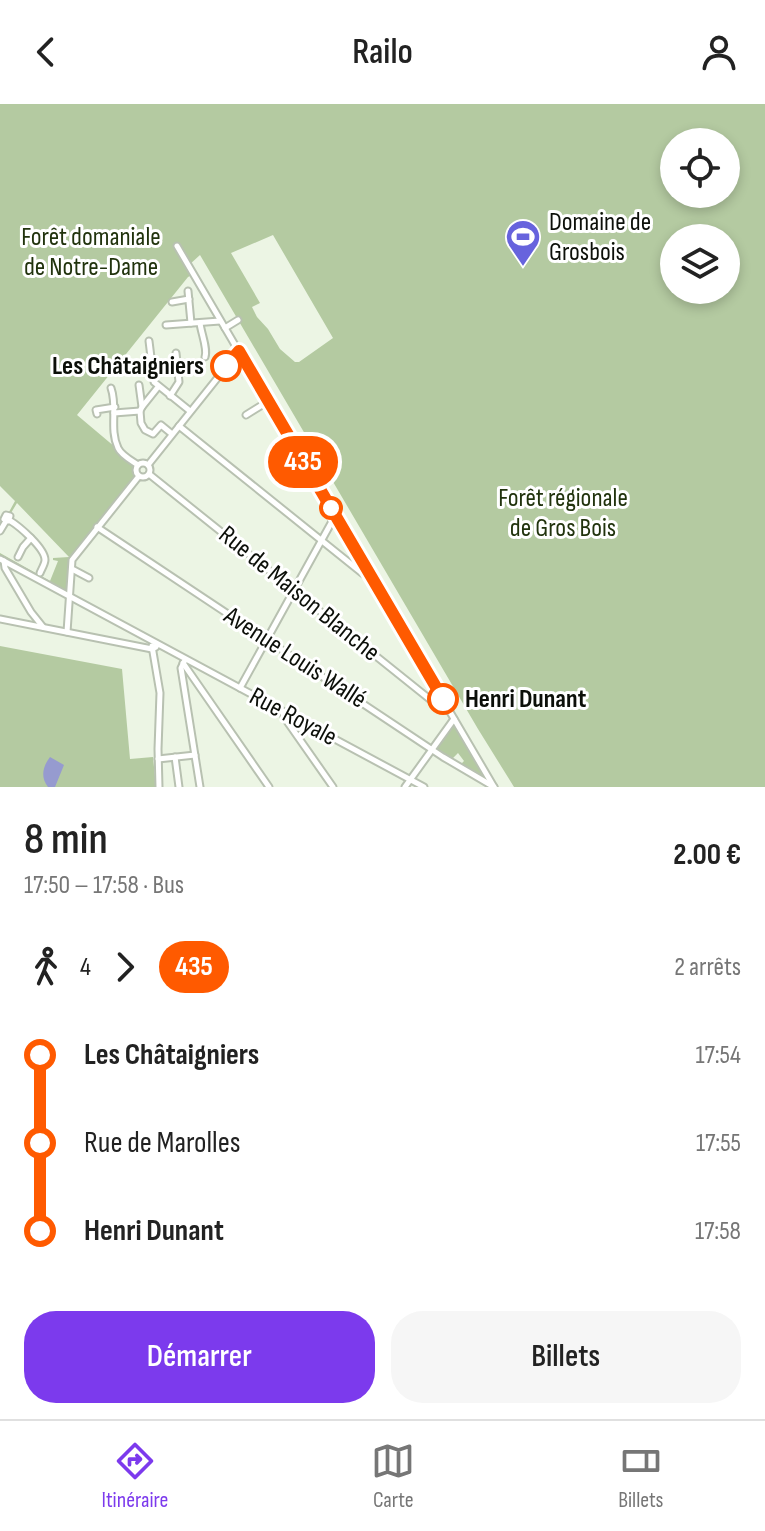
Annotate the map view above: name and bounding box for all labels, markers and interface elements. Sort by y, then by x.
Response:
icon: back [24,30,68,74]
icon: person [697,30,741,74]
text: Railo [352,31,413,74]
map controls [660,128,740,304]
button: locate [660,128,740,208]
place label: Domaine de Grosbois [549,207,651,268]
sports icon: Domaine de Grosbois [504,218,542,268]
park label: Forêt domaniale de Notre-Dame [21,222,161,283]
button: layers [660,224,740,304]
place label: Les Châtaigniers [52,351,204,382]
marker: Les Châtaigniers [211,351,241,381]
line badge: 435 [257,436,349,488]
text: 435 [284,445,322,478]
park label: Forêt régionale de Gros Bois [498,483,628,544]
unlabelled marker [320,497,342,519]
street label: Rue de Maison Blanche [212,520,386,668]
street label: Avenue Louis Wallé [217,600,372,715]
street label: Rue Royale [244,681,342,753]
marker: Henri Dunant [428,684,458,714]
place label: Henri Dunant [465,684,587,715]
text: 8 min [24,813,108,866]
text: 2.00 € [673,837,741,873]
text: 17:50 – 17:58 · Bus [24,870,184,901]
icon: walk [24,945,68,989]
icon: forward [103,945,147,989]
text: 435 [175,950,213,983]
text: 4 [80,952,91,983]
text: 2 arrêts [674,952,741,983]
text: Les Châtaigniers [84,1037,259,1073]
text: 17:54 [695,1040,741,1071]
text: Rue de Marolles [84,1125,241,1161]
text: 17:55 [696,1128,741,1159]
text: Henri Dunant [84,1213,224,1249]
text: 17:58 [695,1216,741,1247]
button: Démarrer [24,1311,375,1403]
button: Billets [391,1311,741,1403]
tab: Itinéraire [101,1439,168,1514]
tab: Carte [371,1439,415,1514]
tab: Billets [618,1439,664,1514]

